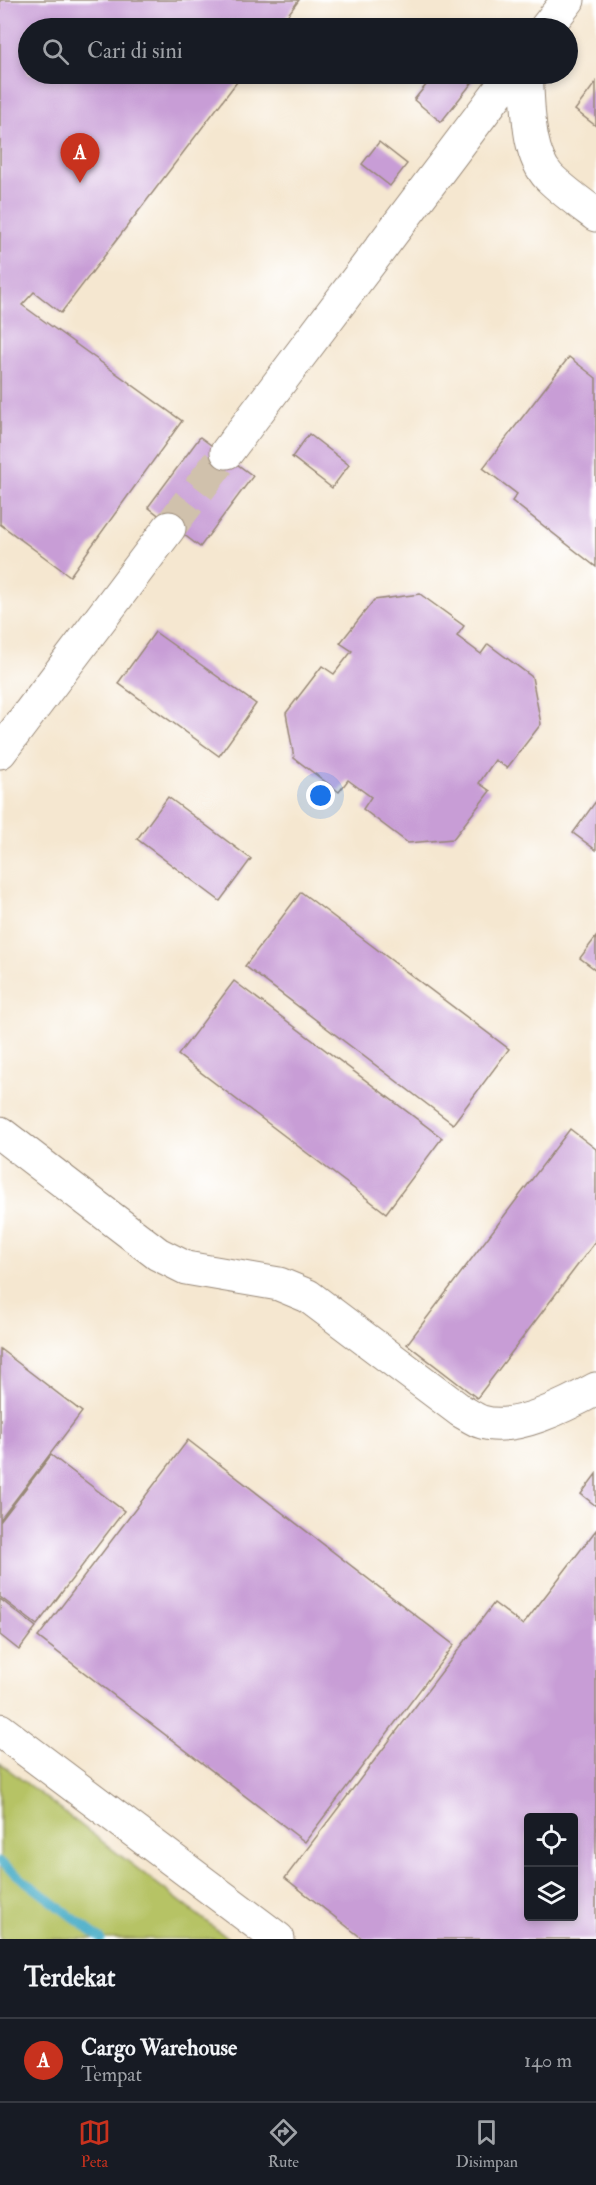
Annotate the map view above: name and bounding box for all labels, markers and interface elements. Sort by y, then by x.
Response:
search box [18,18,578,84]
icon: search [39,35,72,68]
text: Cari di sini [87,37,183,65]
pin: A [60,134,100,183]
your location [306,781,335,810]
map controls [524,1813,578,1921]
button: locate [524,1813,578,1867]
button: layers [524,1867,578,1921]
text: Terdekat [24,1962,115,1994]
text: Cargo Warehouse [81,2034,237,2062]
text: A [37,2048,50,2073]
text: 140 m [524,2048,572,2073]
text: Tempat [81,2062,142,2087]
tab: Peta [78,2116,111,2172]
tab: Rute [267,2116,300,2172]
tab: Disimpan [456,2116,518,2172]

